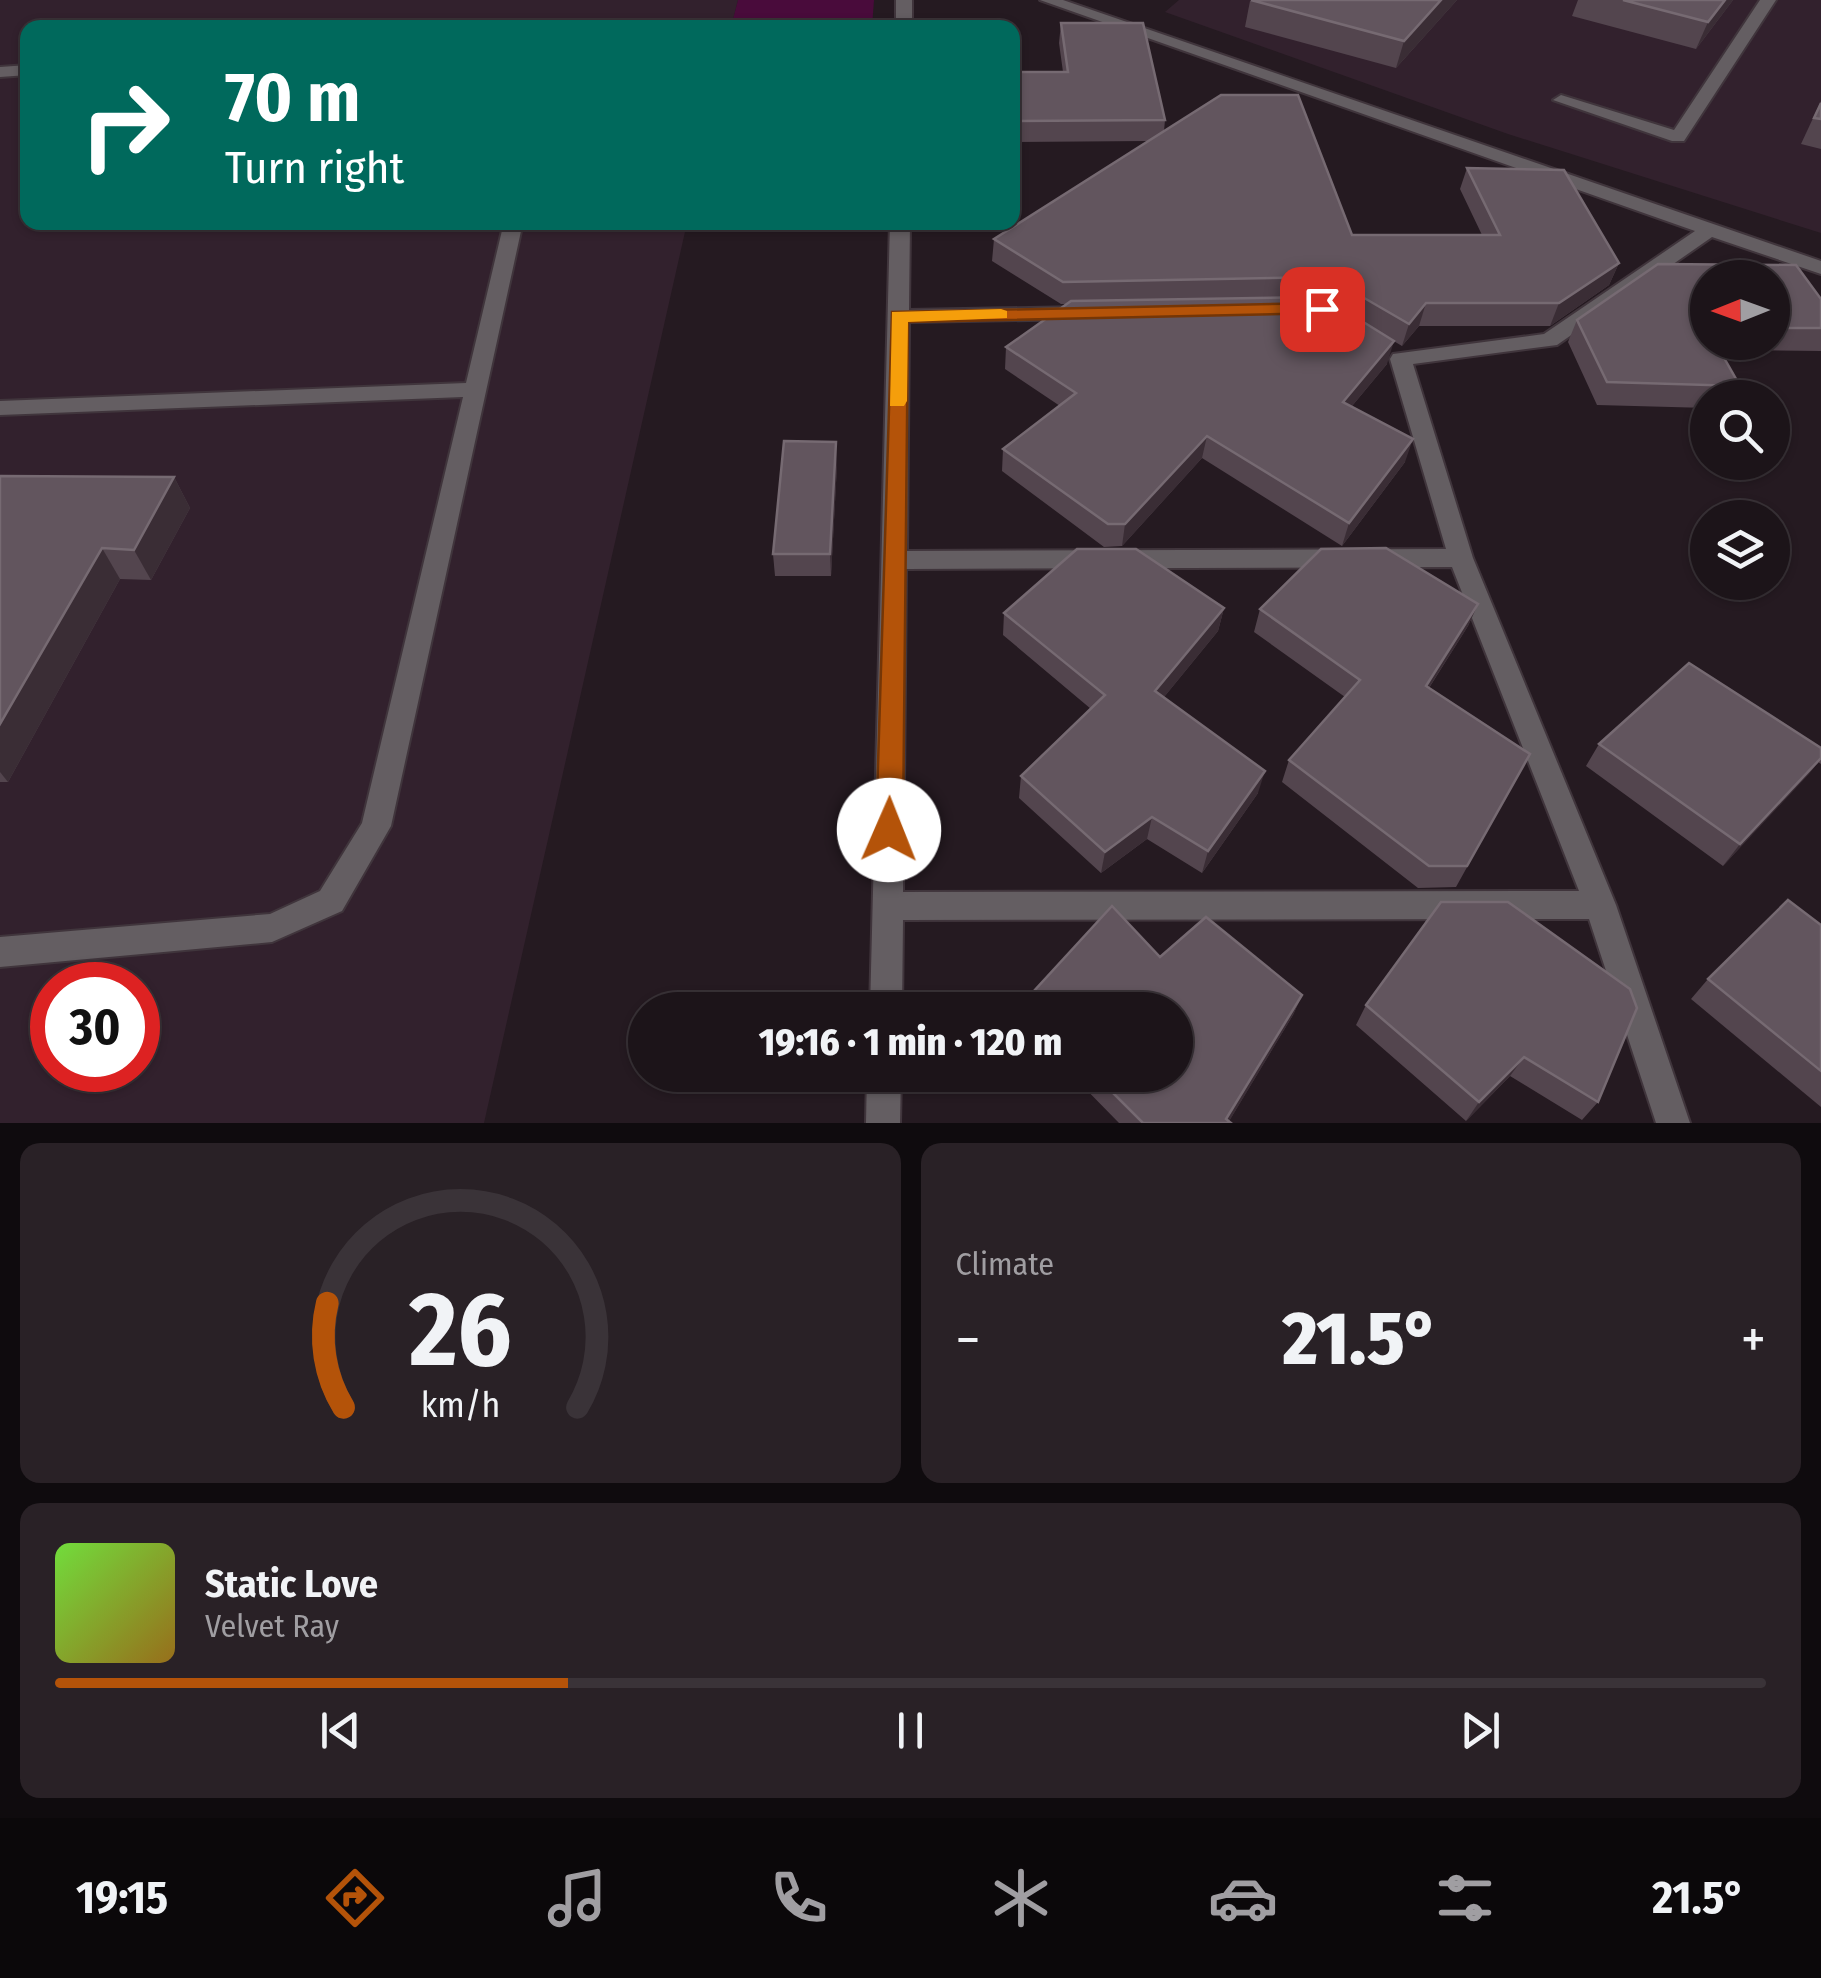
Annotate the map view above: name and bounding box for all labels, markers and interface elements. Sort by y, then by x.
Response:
text: 70 m [225,56,360,140]
icon: right [60,60,190,190]
text: Turn right [225,141,404,195]
north arrow [1690,260,1790,360]
map controls [1690,260,1790,600]
pin [1280,267,1365,352]
icon: arrive [1295,282,1350,337]
button: search [1690,380,1790,480]
button: layers [1690,500,1790,600]
position arrow [837,778,941,882]
speed limit sign: 30 [30,962,160,1092]
text: 19:16 · 1 min · 120 m [759,1019,1062,1065]
text: Climate [956,1245,1054,1283]
text: 26 [408,1268,512,1393]
text: 21.5° [1282,1294,1439,1384]
text: − [956,1307,980,1373]
text: + [1741,1307,1766,1373]
text: km/h [420,1384,500,1426]
text: Static Love [205,1561,378,1607]
text: Velvet Ray [205,1607,339,1645]
icon: previous [313,1703,368,1758]
icon: pause [883,1703,938,1758]
icon: next [1453,1703,1508,1758]
icon: directions [320,1863,390,1933]
icon: music [542,1863,612,1933]
icon: phone [764,1863,834,1933]
icon: climate [986,1863,1056,1933]
icon: car [1208,1863,1278,1933]
icon: filters [1430,1863,1500,1933]
text: 19:15 [76,1871,168,1925]
text: 21.5° [1652,1871,1745,1925]

